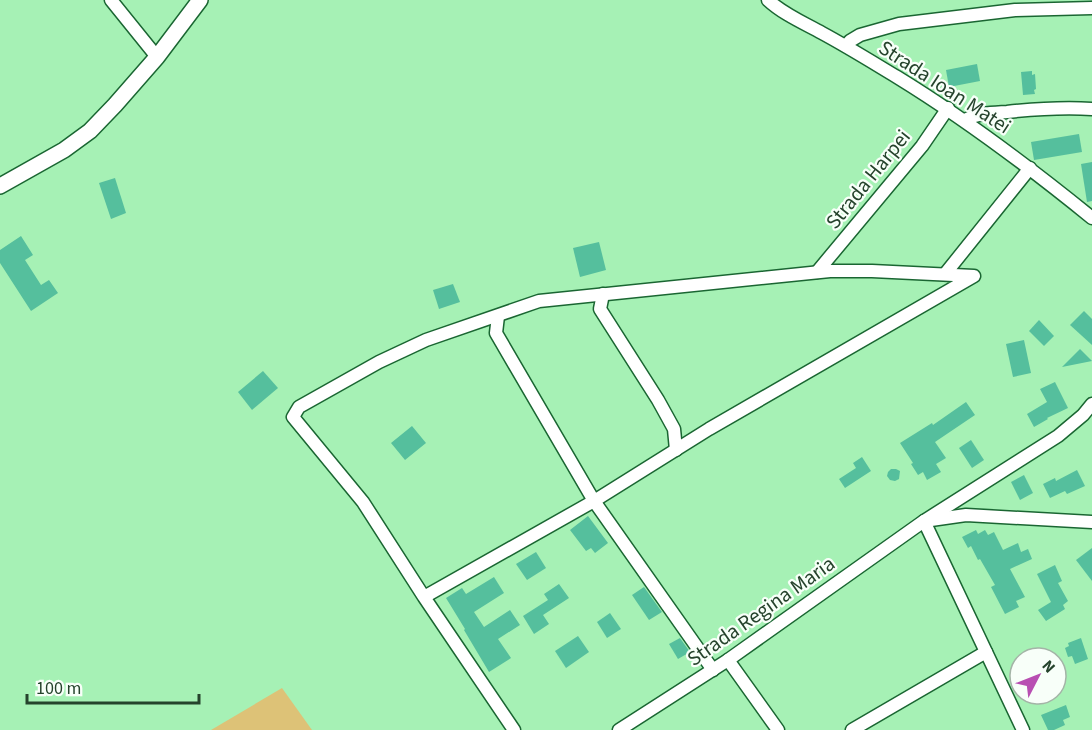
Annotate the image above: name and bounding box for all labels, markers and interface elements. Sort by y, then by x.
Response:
street label: Strada Ioan Matei [873,33,1017,141]
street label: Strada Harpei [818,123,918,235]
street label: Strada Regina Maria [681,549,841,673]
north arrow [1008,646,1068,706]
text: N [1037,655,1060,678]
scale bar [27,667,200,705]
text: 100 m [36,676,81,701]

